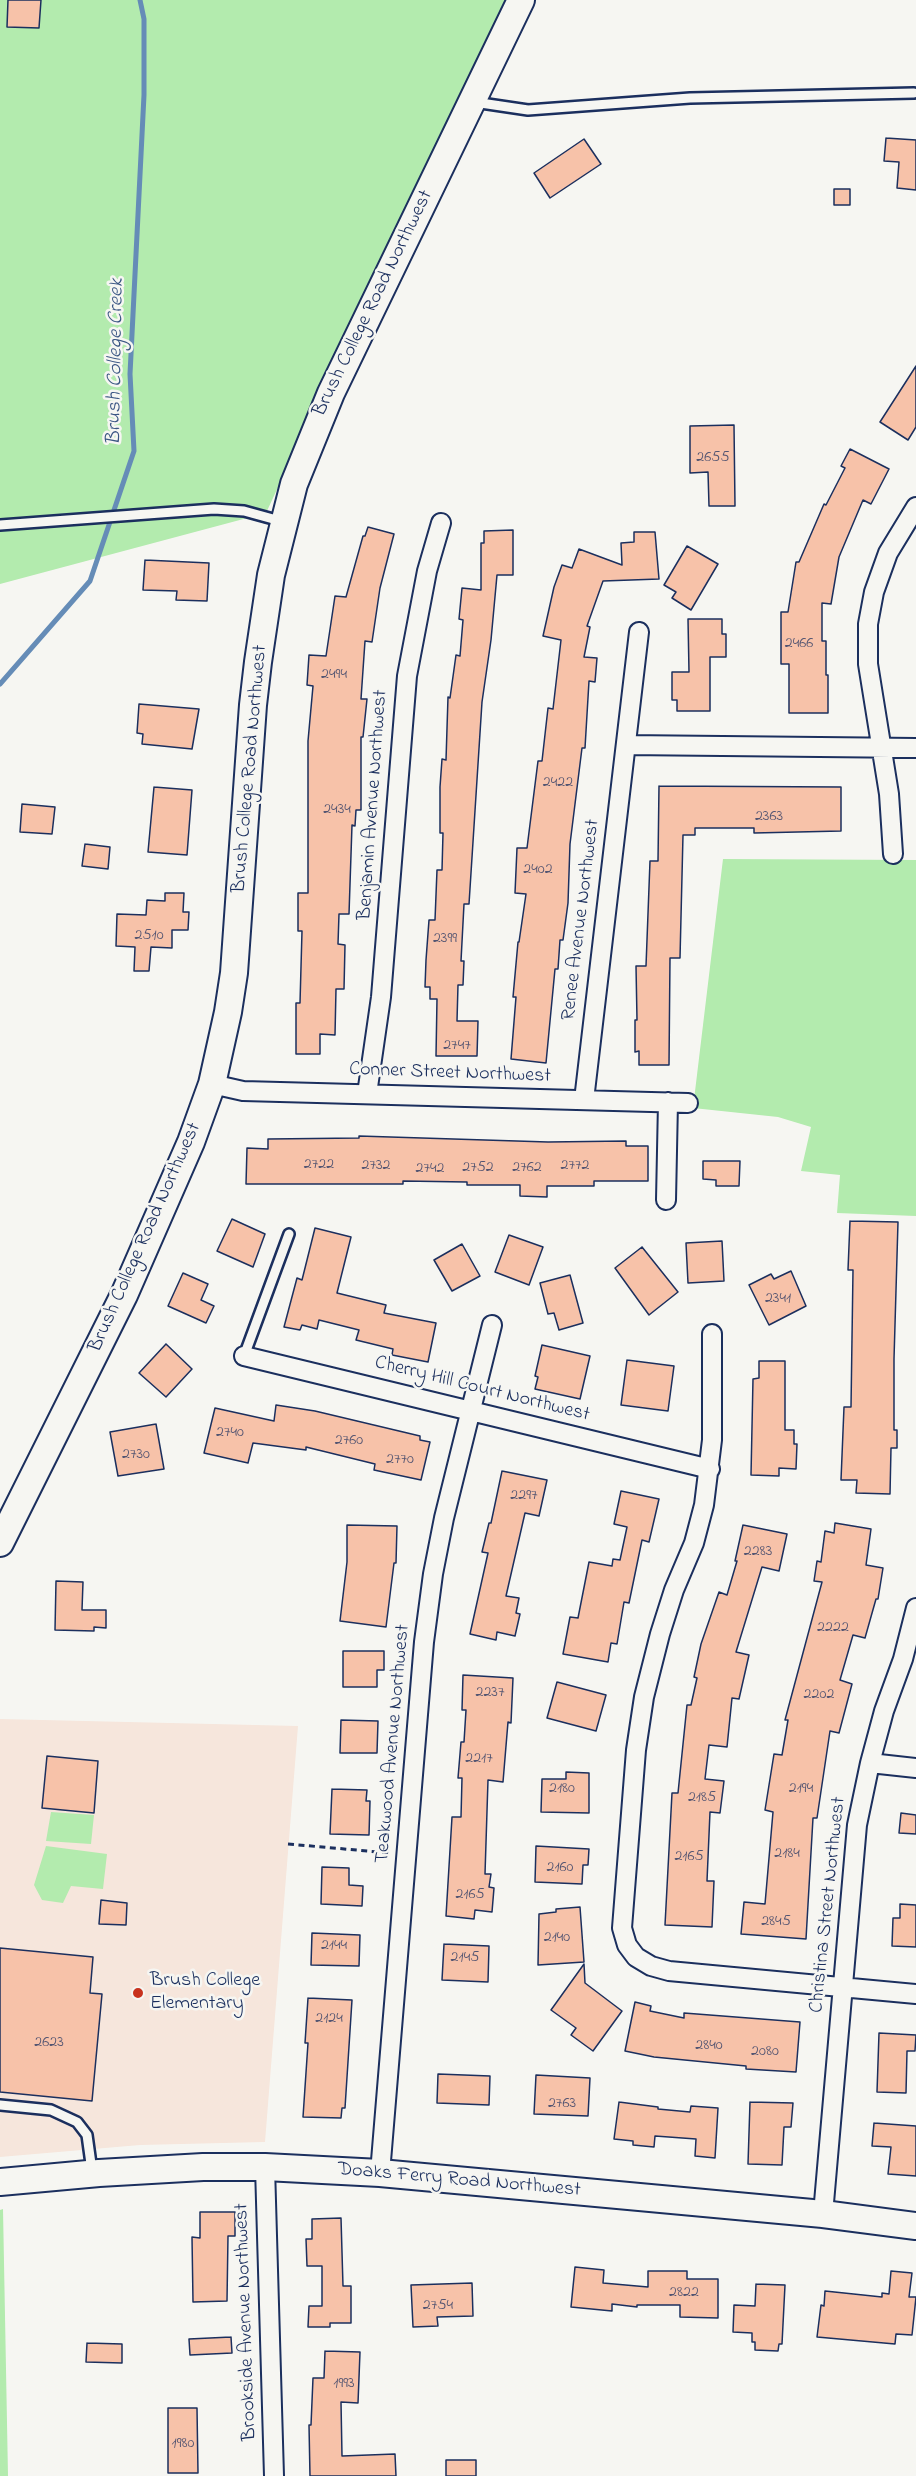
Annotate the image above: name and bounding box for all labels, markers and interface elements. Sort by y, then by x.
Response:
street label: Brush College Road Northwest [309,187,439,421]
water label: Brush College Creek [103,278,131,446]
house number: 2655 [696,448,730,468]
house number: 2466 [785,634,813,654]
street label: Brush College Road Northwest [228,644,274,894]
house number: 2494 [321,665,347,685]
street label: Benjamin Avenue Northwest [354,689,394,921]
house number: 2422 [543,773,573,793]
house number: 2434 [323,800,351,820]
house number: 2363 [755,807,783,827]
street label: Renee Avenue Northwest [558,818,606,1022]
house number: 2402 [523,860,553,880]
house number: 2510 [134,926,164,946]
house number: 2399 [433,929,457,949]
house number: 2747 [443,1036,471,1056]
street label: Conner Street Northwest [349,1058,551,1090]
street label: Brush College Road Northwest [84,1119,208,1357]
house number: 2722 [304,1155,334,1175]
house number: 2732 [361,1156,391,1176]
house number: 2772 [560,1156,590,1176]
house number: 2752 [462,1158,494,1178]
house number: 2762 [512,1158,542,1178]
house number: 2742 [415,1159,445,1179]
house number: 2341 [765,1289,791,1309]
street label: Cherry Hill Court Northwest [372,1352,592,1428]
house number: 2740 [216,1423,244,1443]
house number: 2760 [335,1431,363,1451]
house number: 2730 [122,1445,150,1465]
house number: 2770 [386,1450,414,1470]
house number: 2297 [510,1486,538,1506]
house number: 2283 [744,1542,772,1562]
house number: 2222 [817,1618,849,1638]
street label: Teakwood Avenue Northwest [372,1623,416,1865]
house number: 2237 [475,1683,505,1703]
house number: 2202 [804,1685,834,1705]
house number: 2217 [465,1749,493,1769]
house number: 2180 [549,1779,575,1799]
house number: 2194 [789,1779,813,1799]
house number: 2185 [688,1788,716,1808]
street label: Christina Street Northwest [806,1796,852,2014]
house number: 2184 [774,1844,800,1864]
house number: 2165 [674,1847,704,1867]
house number: 2160 [547,1858,573,1878]
house number: 2165 [455,1885,485,1905]
house number: 2845 [761,1912,791,1932]
house number: 2140 [544,1928,570,1948]
house number: 2144 [321,1936,347,1956]
house number: 2145 [451,1948,479,1968]
place label: Brush College Elementary [150,1970,260,2017]
marker: Brush College Elementary [131,1986,145,2000]
house number: 2124 [315,2009,343,2029]
house number: 2623 [34,2033,64,2053]
house number: 2840 [695,2036,723,2056]
house number: 2080 [751,2042,779,2062]
house number: 2763 [548,2094,576,2114]
street label: Doaks Ferry Road Northwest [336,2158,582,2204]
street label: Brookside Avenue Northwest [231,2203,263,2441]
house number: 2822 [669,2283,699,2303]
house number: 2754 [423,2296,453,2316]
house number: 1993 [333,2374,355,2394]
house number: 1980 [172,2434,194,2454]

